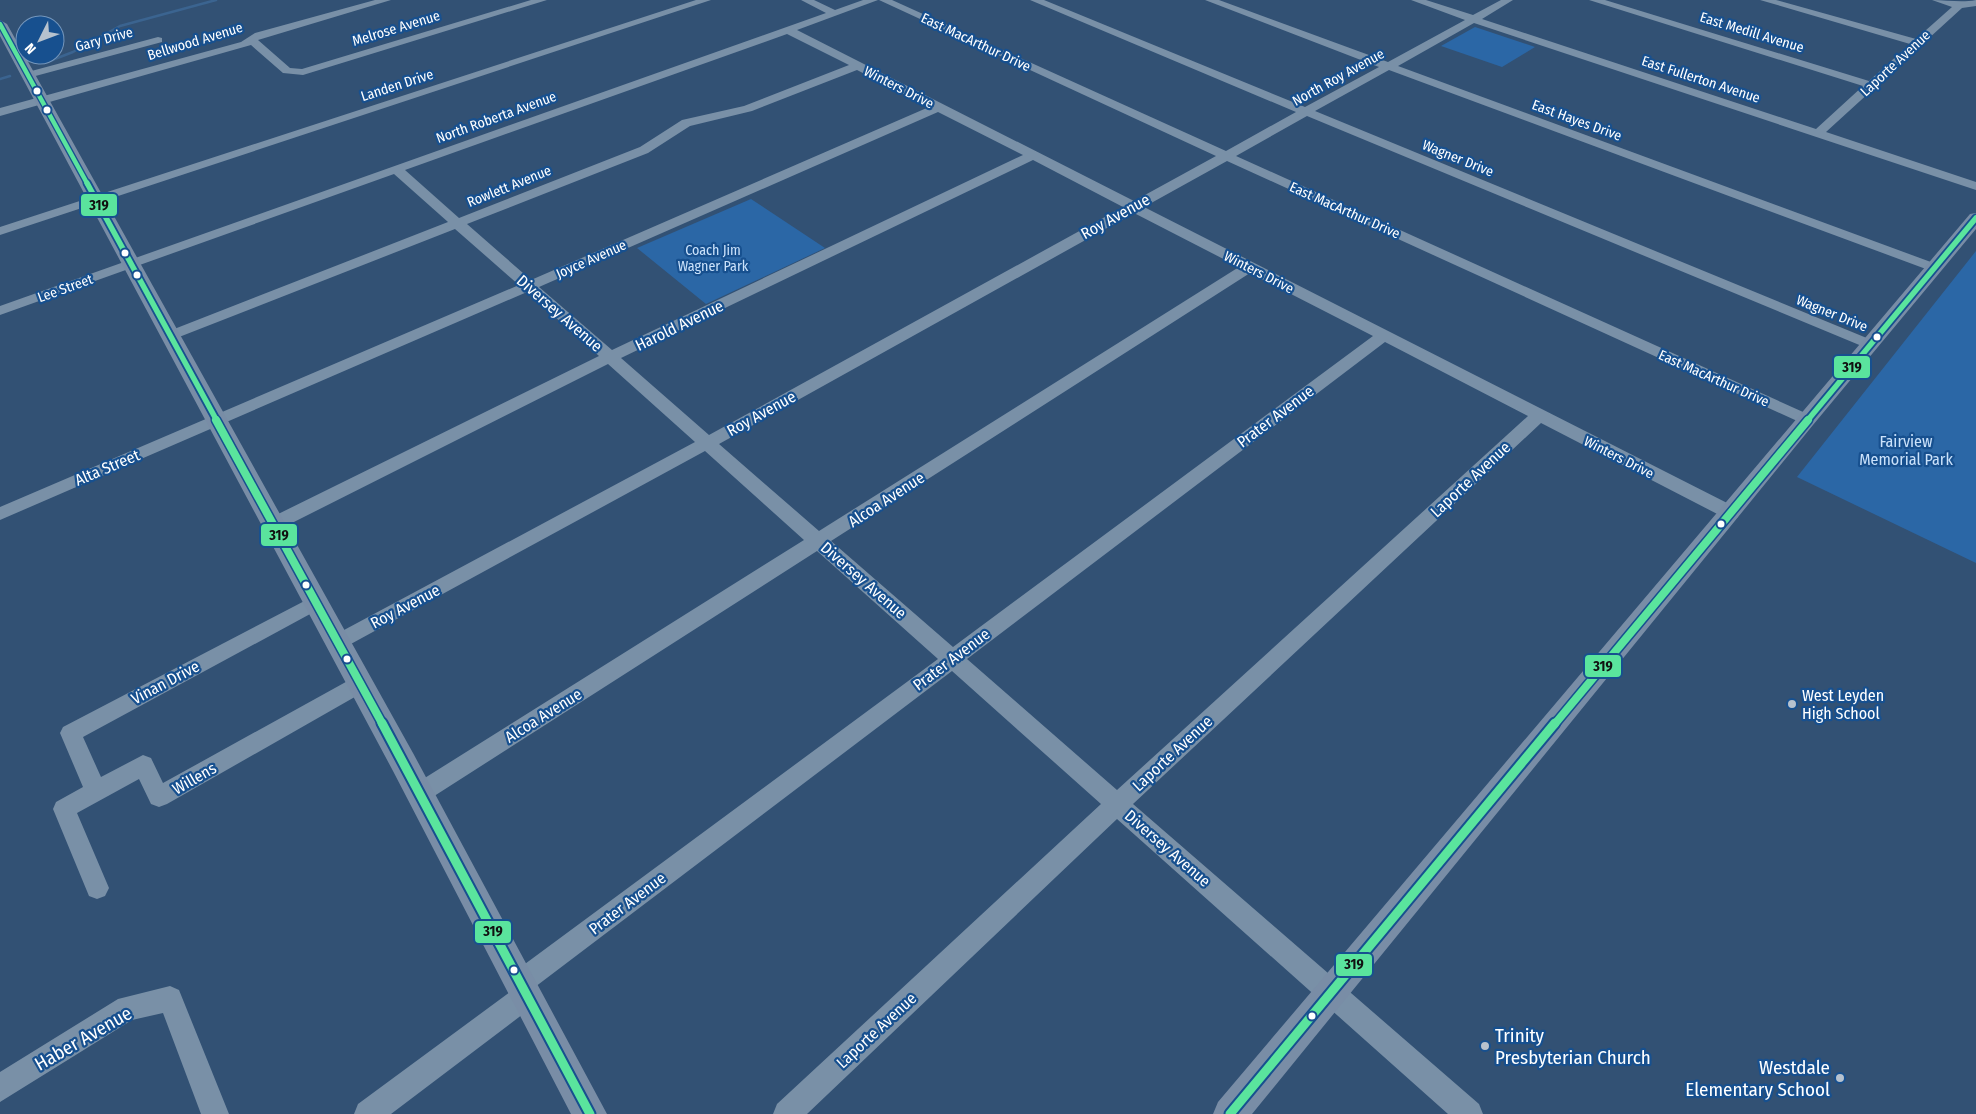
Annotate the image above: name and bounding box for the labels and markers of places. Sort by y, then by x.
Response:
unlabelled marker [32,86,42,96]
unlabelled marker [42,105,52,115]
unlabelled marker [120,248,130,258]
unlabelled marker [132,270,142,280]
unlabelled marker [1872,332,1882,342]
unlabelled marker [1716,519,1726,529]
unlabelled marker [301,580,311,590]
unlabelled marker [342,654,352,664]
place label: West Leyden High School [1802,686,1884,723]
marker: West Leyden High School [1786,698,1798,710]
unlabelled marker [509,965,519,975]
unlabelled marker [1307,1011,1317,1021]
place label: Trinity Presbyterian Church [1495,1024,1651,1069]
marker: Trinity Presbyterian Church [1479,1040,1491,1052]
place label: Westdale Elementary School [1685,1056,1830,1101]
marker: Westdale Elementary School [1834,1072,1846,1084]

